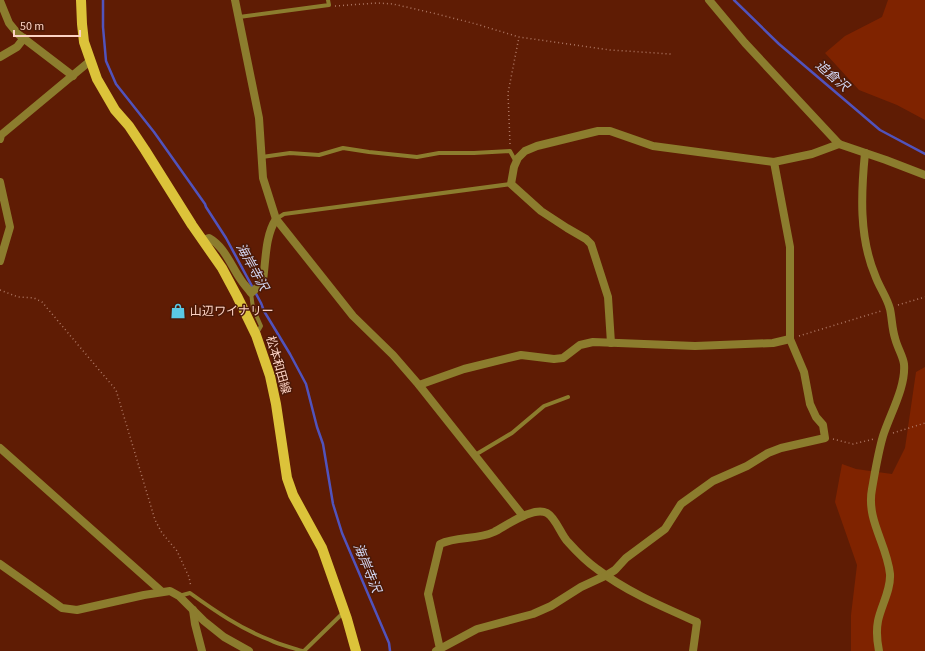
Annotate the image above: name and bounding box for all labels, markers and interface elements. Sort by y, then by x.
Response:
scale bar [14,12,80,38]
text: 50 m [20,18,44,35]
water label: 追倉沢 [811,56,854,97]
water label: 海岸寺沢 [232,240,273,296]
shop icon: 山辺ワイナリー [169,302,187,320]
place label: 山辺ワイナリー [190,303,274,320]
street label: 松本和田線 [262,334,294,396]
water label: 海岸寺沢 [349,541,386,597]

